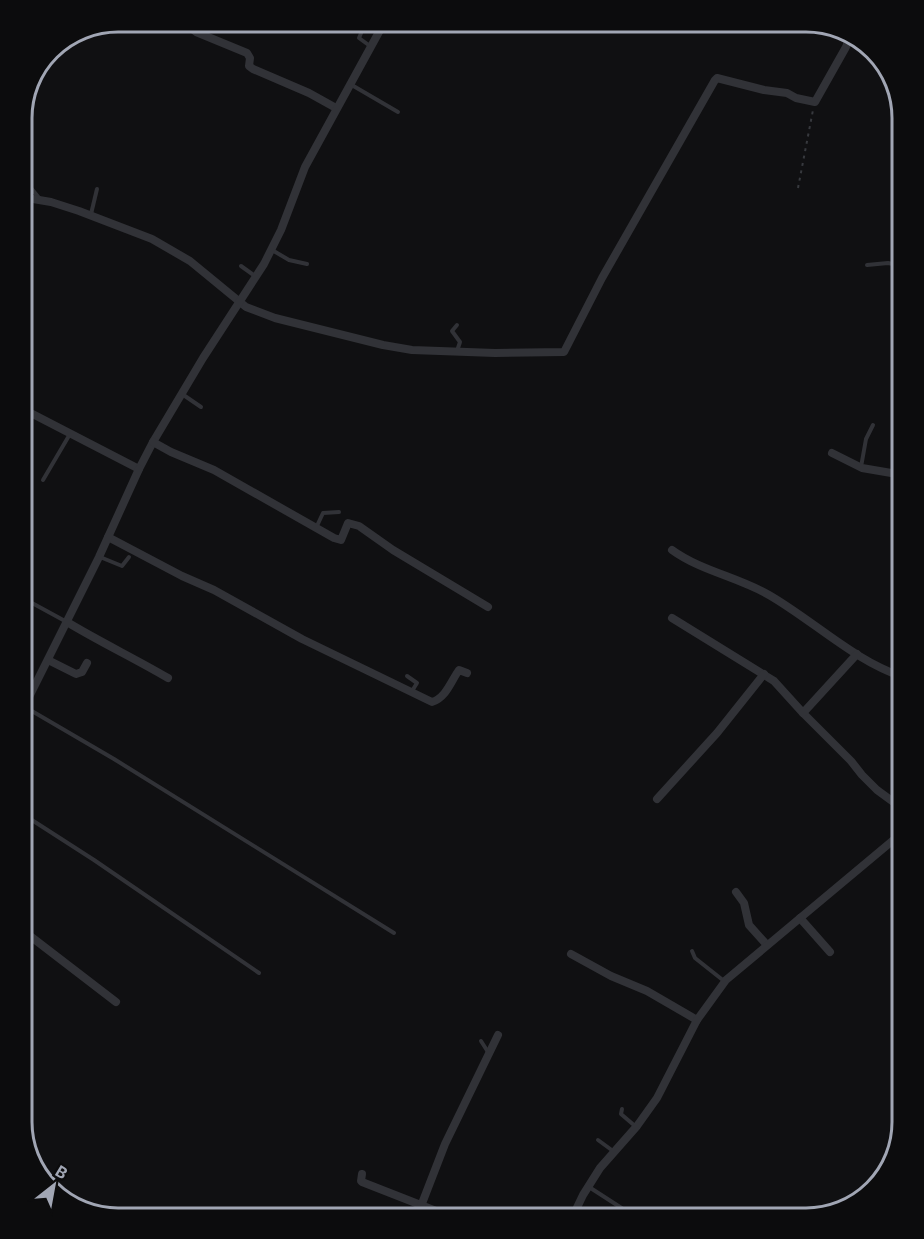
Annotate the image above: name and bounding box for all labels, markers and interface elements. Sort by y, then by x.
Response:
north arrow [24,1155,84,1215]
text: B [52,1161,71,1183]

